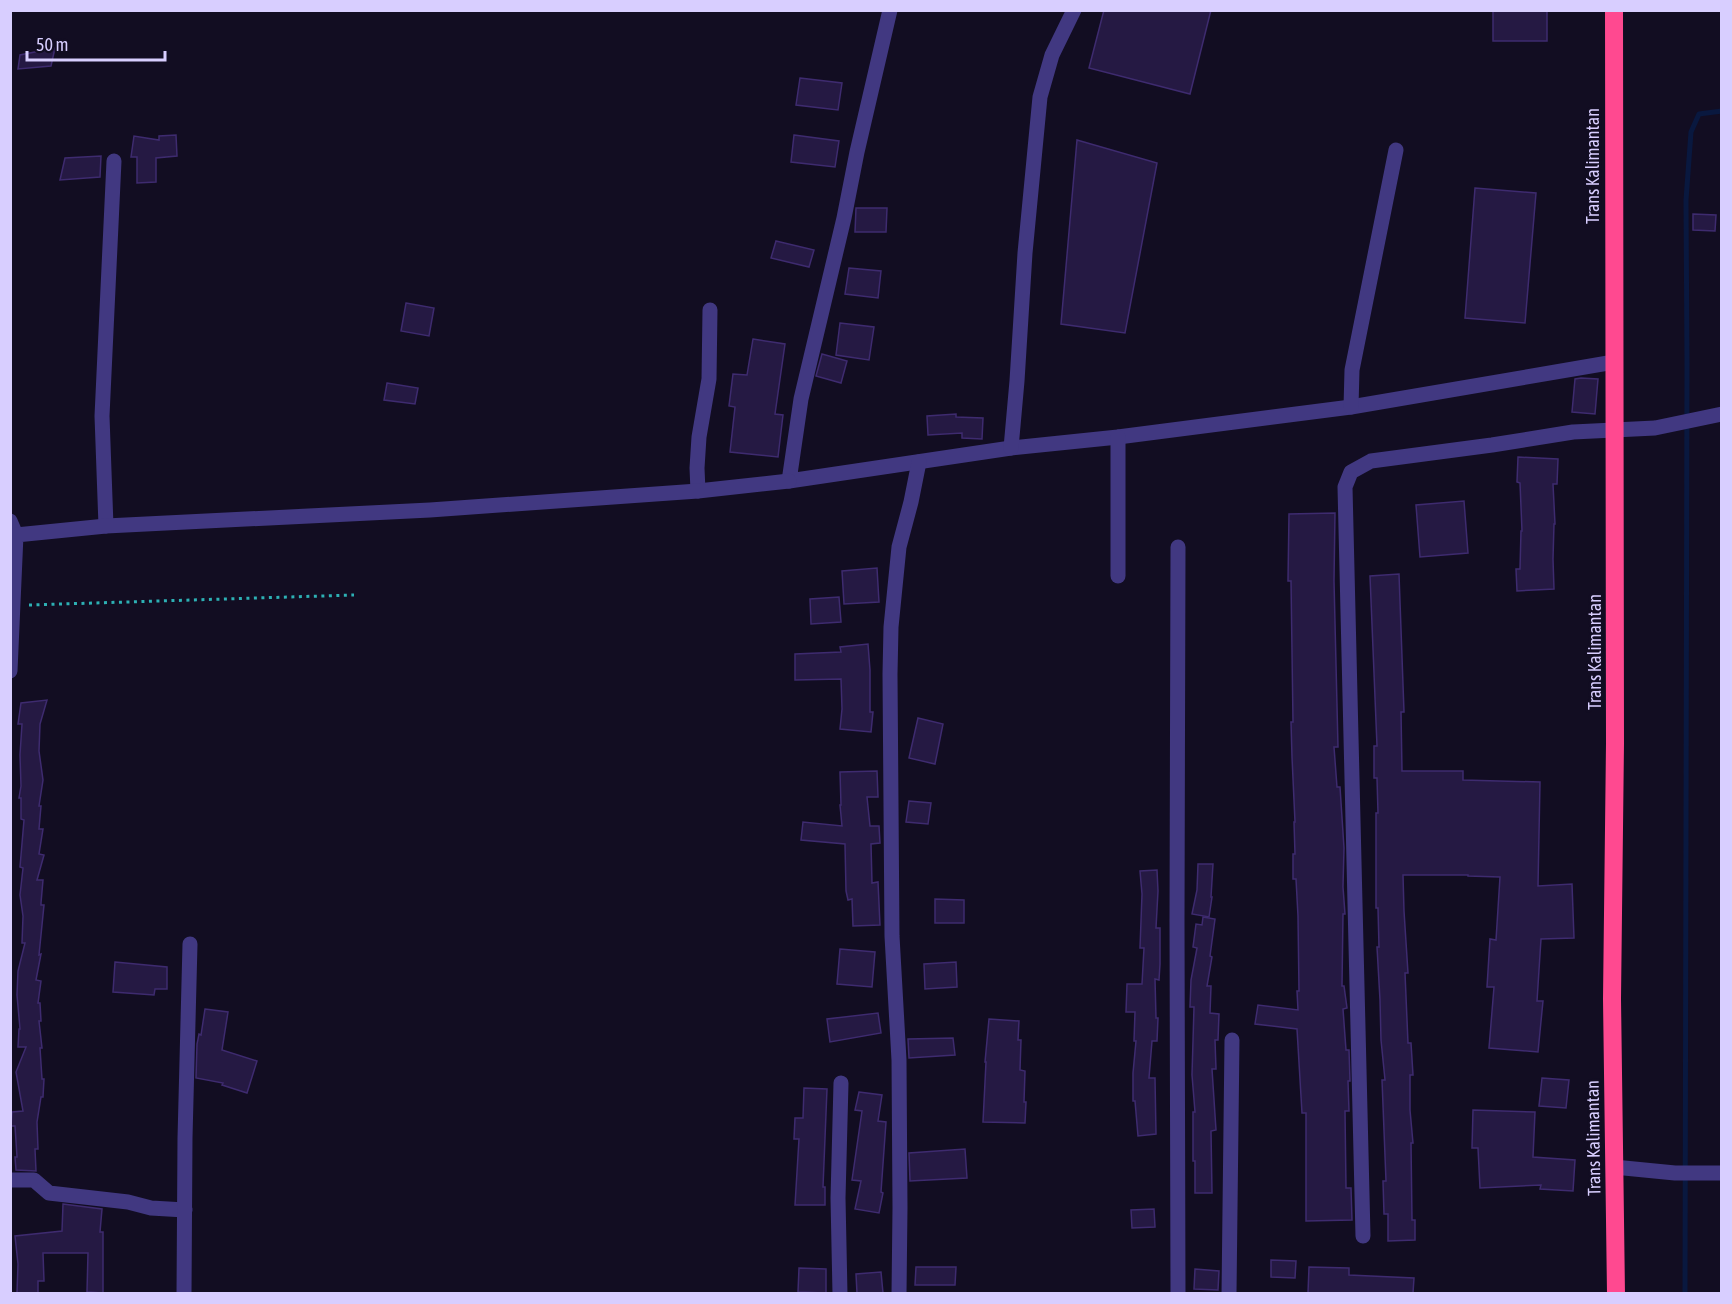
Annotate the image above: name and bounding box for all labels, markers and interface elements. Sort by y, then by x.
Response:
scale bar [27,24,165,62]
text: 50 m [36,34,68,55]
street label: Trans Kalimantan [1582,108,1603,224]
street label: Trans Kalimantan [1584,594,1605,710]
street label: Trans Kalimantan [1581,1080,1605,1196]

